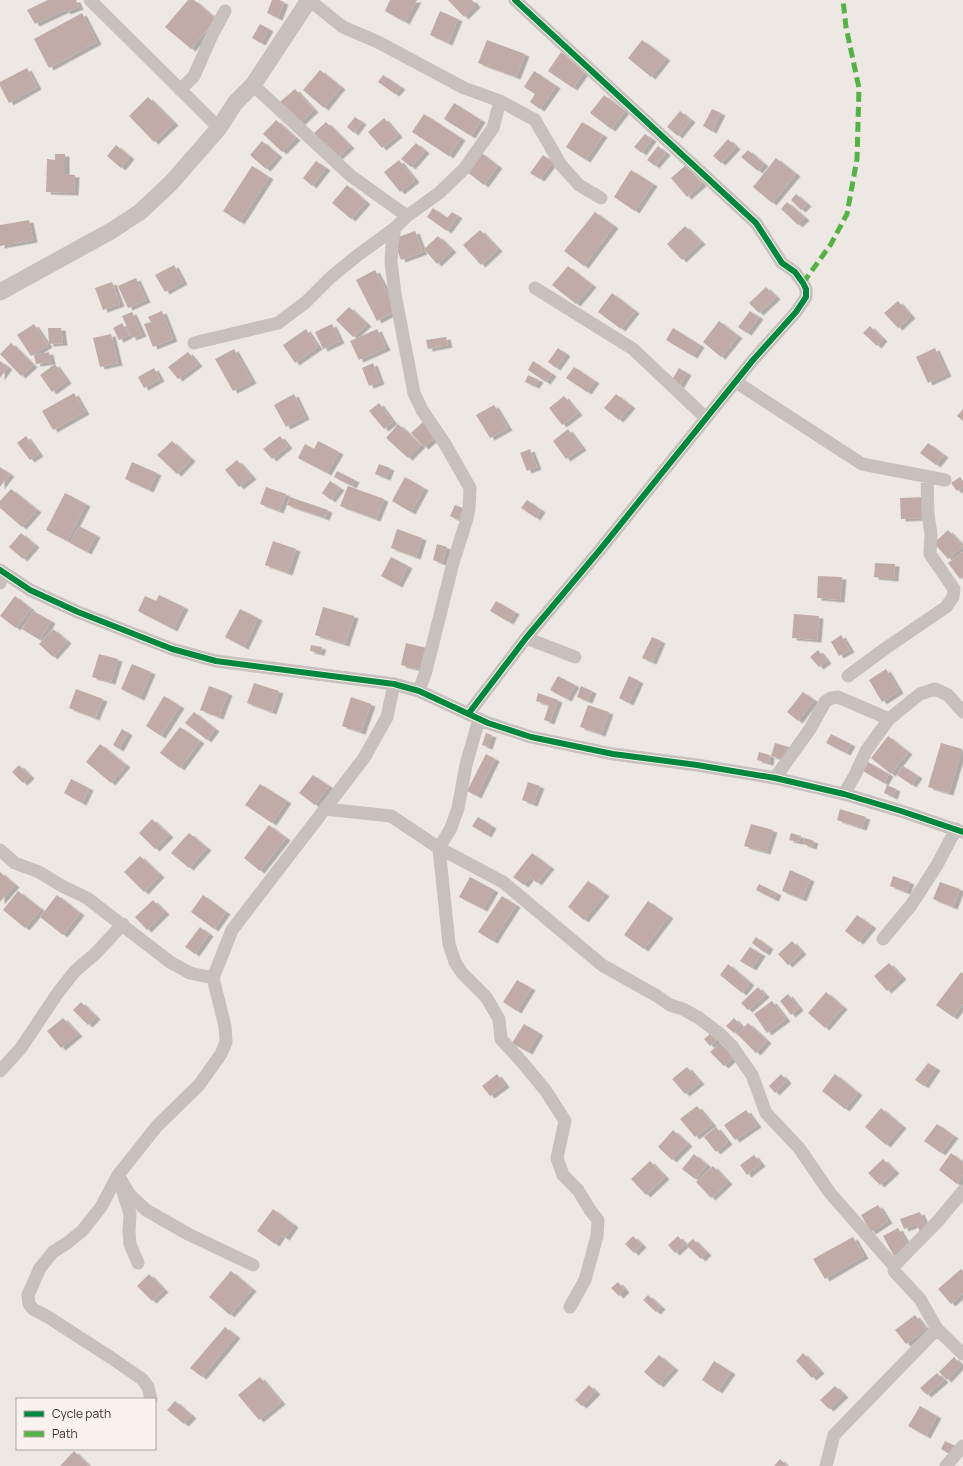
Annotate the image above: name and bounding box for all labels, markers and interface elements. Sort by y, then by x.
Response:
legend [16,1398,156,1450]
text: Cycle path [52,1405,111,1422]
text: Path [52,1425,78,1442]

